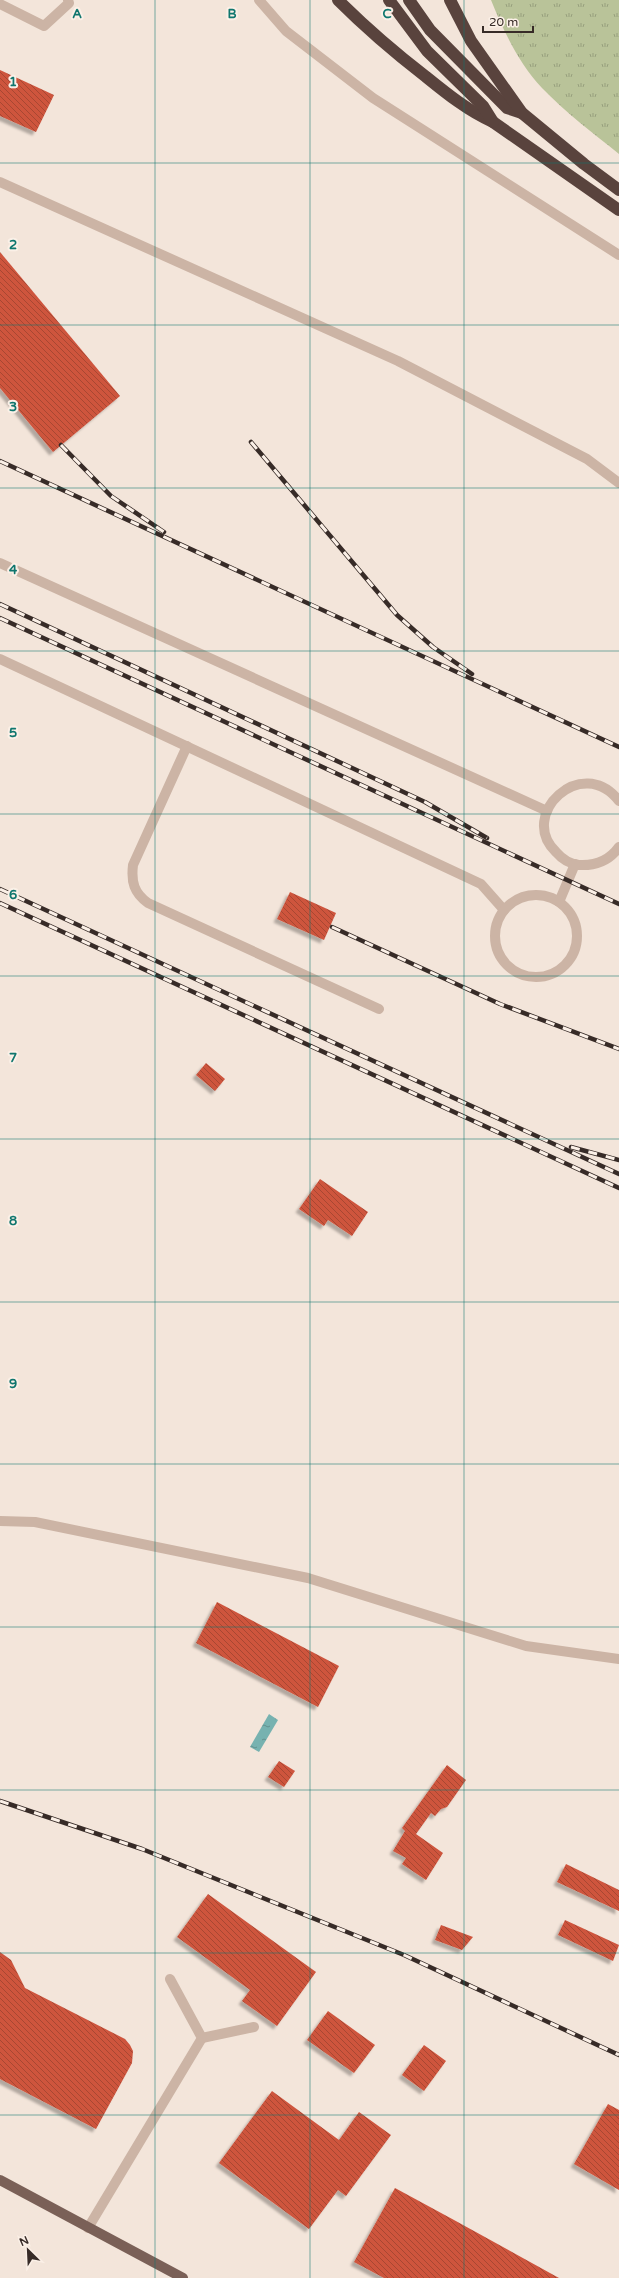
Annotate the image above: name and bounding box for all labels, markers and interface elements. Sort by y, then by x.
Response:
text: A [72,6,82,22]
text: B [227,6,237,22]
text: C [382,6,392,22]
scale bar [483,8,533,34]
text: 20 m [489,15,518,29]
text: 1 [9,74,17,90]
text: 2 [9,237,17,253]
text: 3 [9,399,17,415]
text: 4 [9,562,18,578]
text: 5 [9,725,17,741]
text: 6 [9,887,17,903]
text: 7 [9,1050,17,1066]
text: 8 [9,1213,17,1229]
text: 9 [9,1376,17,1392]
north arrow [8,2230,48,2270]
text: N [17,2234,31,2249]

